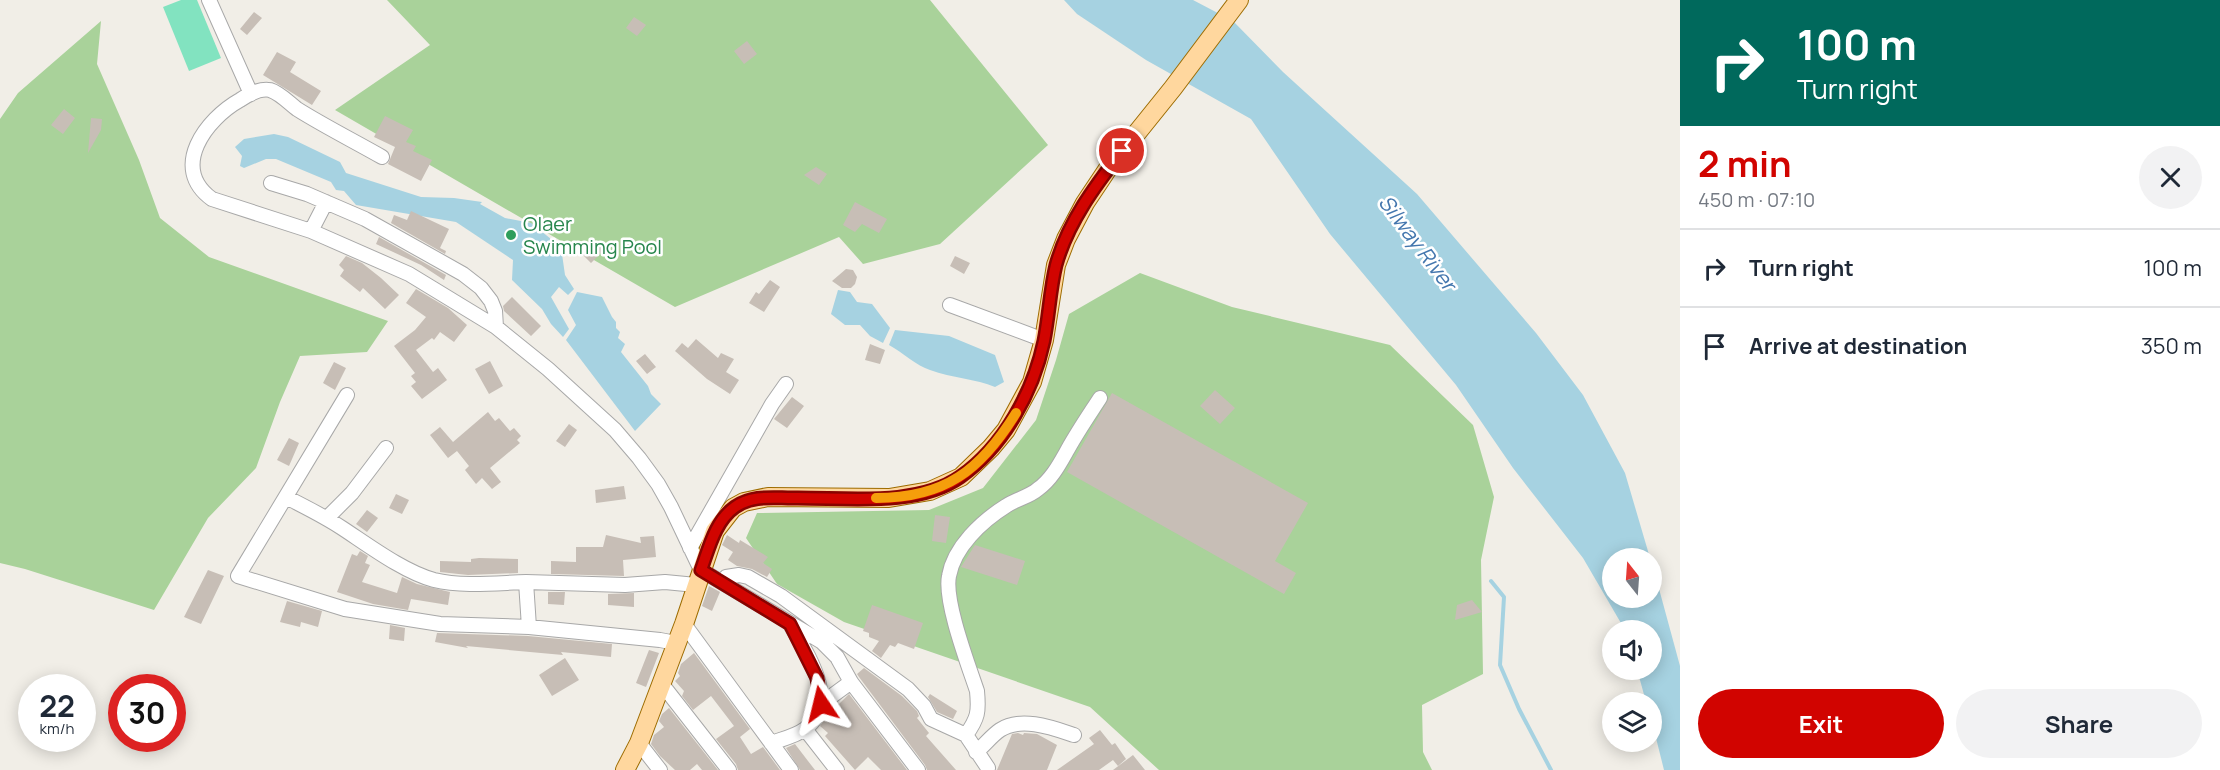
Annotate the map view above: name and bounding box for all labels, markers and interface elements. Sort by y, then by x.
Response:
text: 100 m [1797,15,1917,73]
icon: right [1698,24,1776,102]
text: Turn right [1797,70,1918,107]
pin [1096,125,1147,176]
icon: arrive [1105,134,1138,167]
text: 2 min [1698,139,1792,188]
button: close [2139,146,2202,209]
text: 450 m · 07:10 [1698,186,1815,213]
water label: Silway River [1373,189,1464,298]
place label: Olaer Swimming Pool [523,210,662,260]
marker: Olaer Swimming Pool [504,228,518,242]
icon: right [1698,252,1731,285]
text: Turn right [1749,253,1854,283]
text: 100 m [2144,253,2202,283]
icon: arrive [1698,330,1731,363]
text: Arrive at destination [1749,331,1967,361]
text: 350 m [2141,331,2202,361]
north arrow [1602,548,1662,608]
map controls [1602,548,1662,752]
button: sound [1602,620,1662,680]
position arrow [789,672,853,736]
speed limit sign: 30 [108,674,186,752]
text: 22 [39,685,75,726]
button: Exit [1698,689,1944,758]
button: Share [1956,689,2202,758]
button: layers [1602,692,1662,752]
text: km/h [40,718,74,739]

